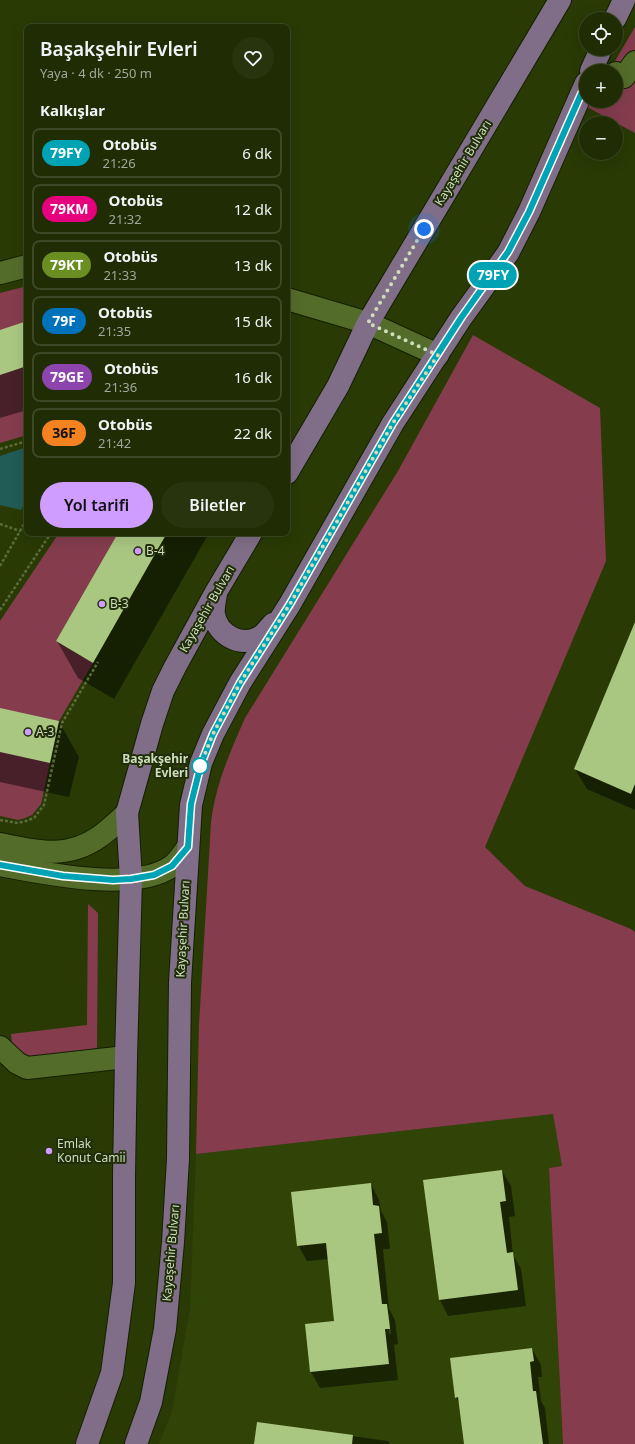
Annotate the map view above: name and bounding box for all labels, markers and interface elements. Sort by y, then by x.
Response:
map controls [579,12,623,160]
button: locate [579,12,623,56]
text: Başakşehir Evleri [40,36,198,62]
button: heart [232,37,274,79]
text: Yaya · 4 dk · 250 m [40,64,152,82]
button: + [579,64,623,108]
text: Kalkışlar [40,100,105,120]
button: − [579,116,623,160]
street label: Kayaşehir Bulvarı [430,117,495,209]
text: Otobüs [102,134,157,154]
text: 79FY [50,143,82,162]
text: 6 dk [242,143,272,163]
text: 21:26 [102,154,136,172]
text: Otobüs [109,190,163,210]
text: 79KM [50,199,89,218]
text: 12 dk [234,199,272,219]
text: 21:32 [109,210,142,228]
your location [414,219,434,239]
text: Otobüs [103,246,158,266]
text: 79KT [50,255,83,274]
text: 13 dk [234,255,272,275]
line badge: 79FY [465,262,521,288]
text: 79FY [477,265,509,284]
text: 21:33 [103,266,137,284]
text: Otobüs [98,302,153,322]
text: 79F [52,311,76,330]
text: 15 dk [234,311,272,331]
text: 21:35 [98,322,131,340]
text: Otobüs [104,358,159,378]
text: 79GE [50,367,84,386]
text: 16 dk [234,367,272,387]
text: 21:36 [104,378,137,396]
text: Otobüs [98,414,153,434]
text: 36F [52,423,76,442]
text: 22 dk [234,423,272,443]
text: 21:42 [98,434,131,452]
button: Yol tarifi [40,482,153,528]
button: Biletler [161,482,274,528]
place label: B-4 [146,542,165,559]
marker: B-4 [133,546,143,556]
street label: Kayaşehir Bulvarı [175,562,238,655]
place label: B-3 [110,595,129,612]
marker: B-3 [97,599,107,609]
place label: A-3 [36,723,55,740]
marker: A-3 [23,727,33,737]
place label: Başakşehir Evleri [122,750,189,781]
marker: Başakşehir Evleri [191,757,209,775]
street label: Kayaşehir Bulvarı [171,880,194,978]
place label: Emlak Konut Camii [57,1135,126,1166]
marker: Emlak Konut Camii [44,1146,54,1156]
street label: Kayaşehir Bulvarı [158,1204,183,1302]

